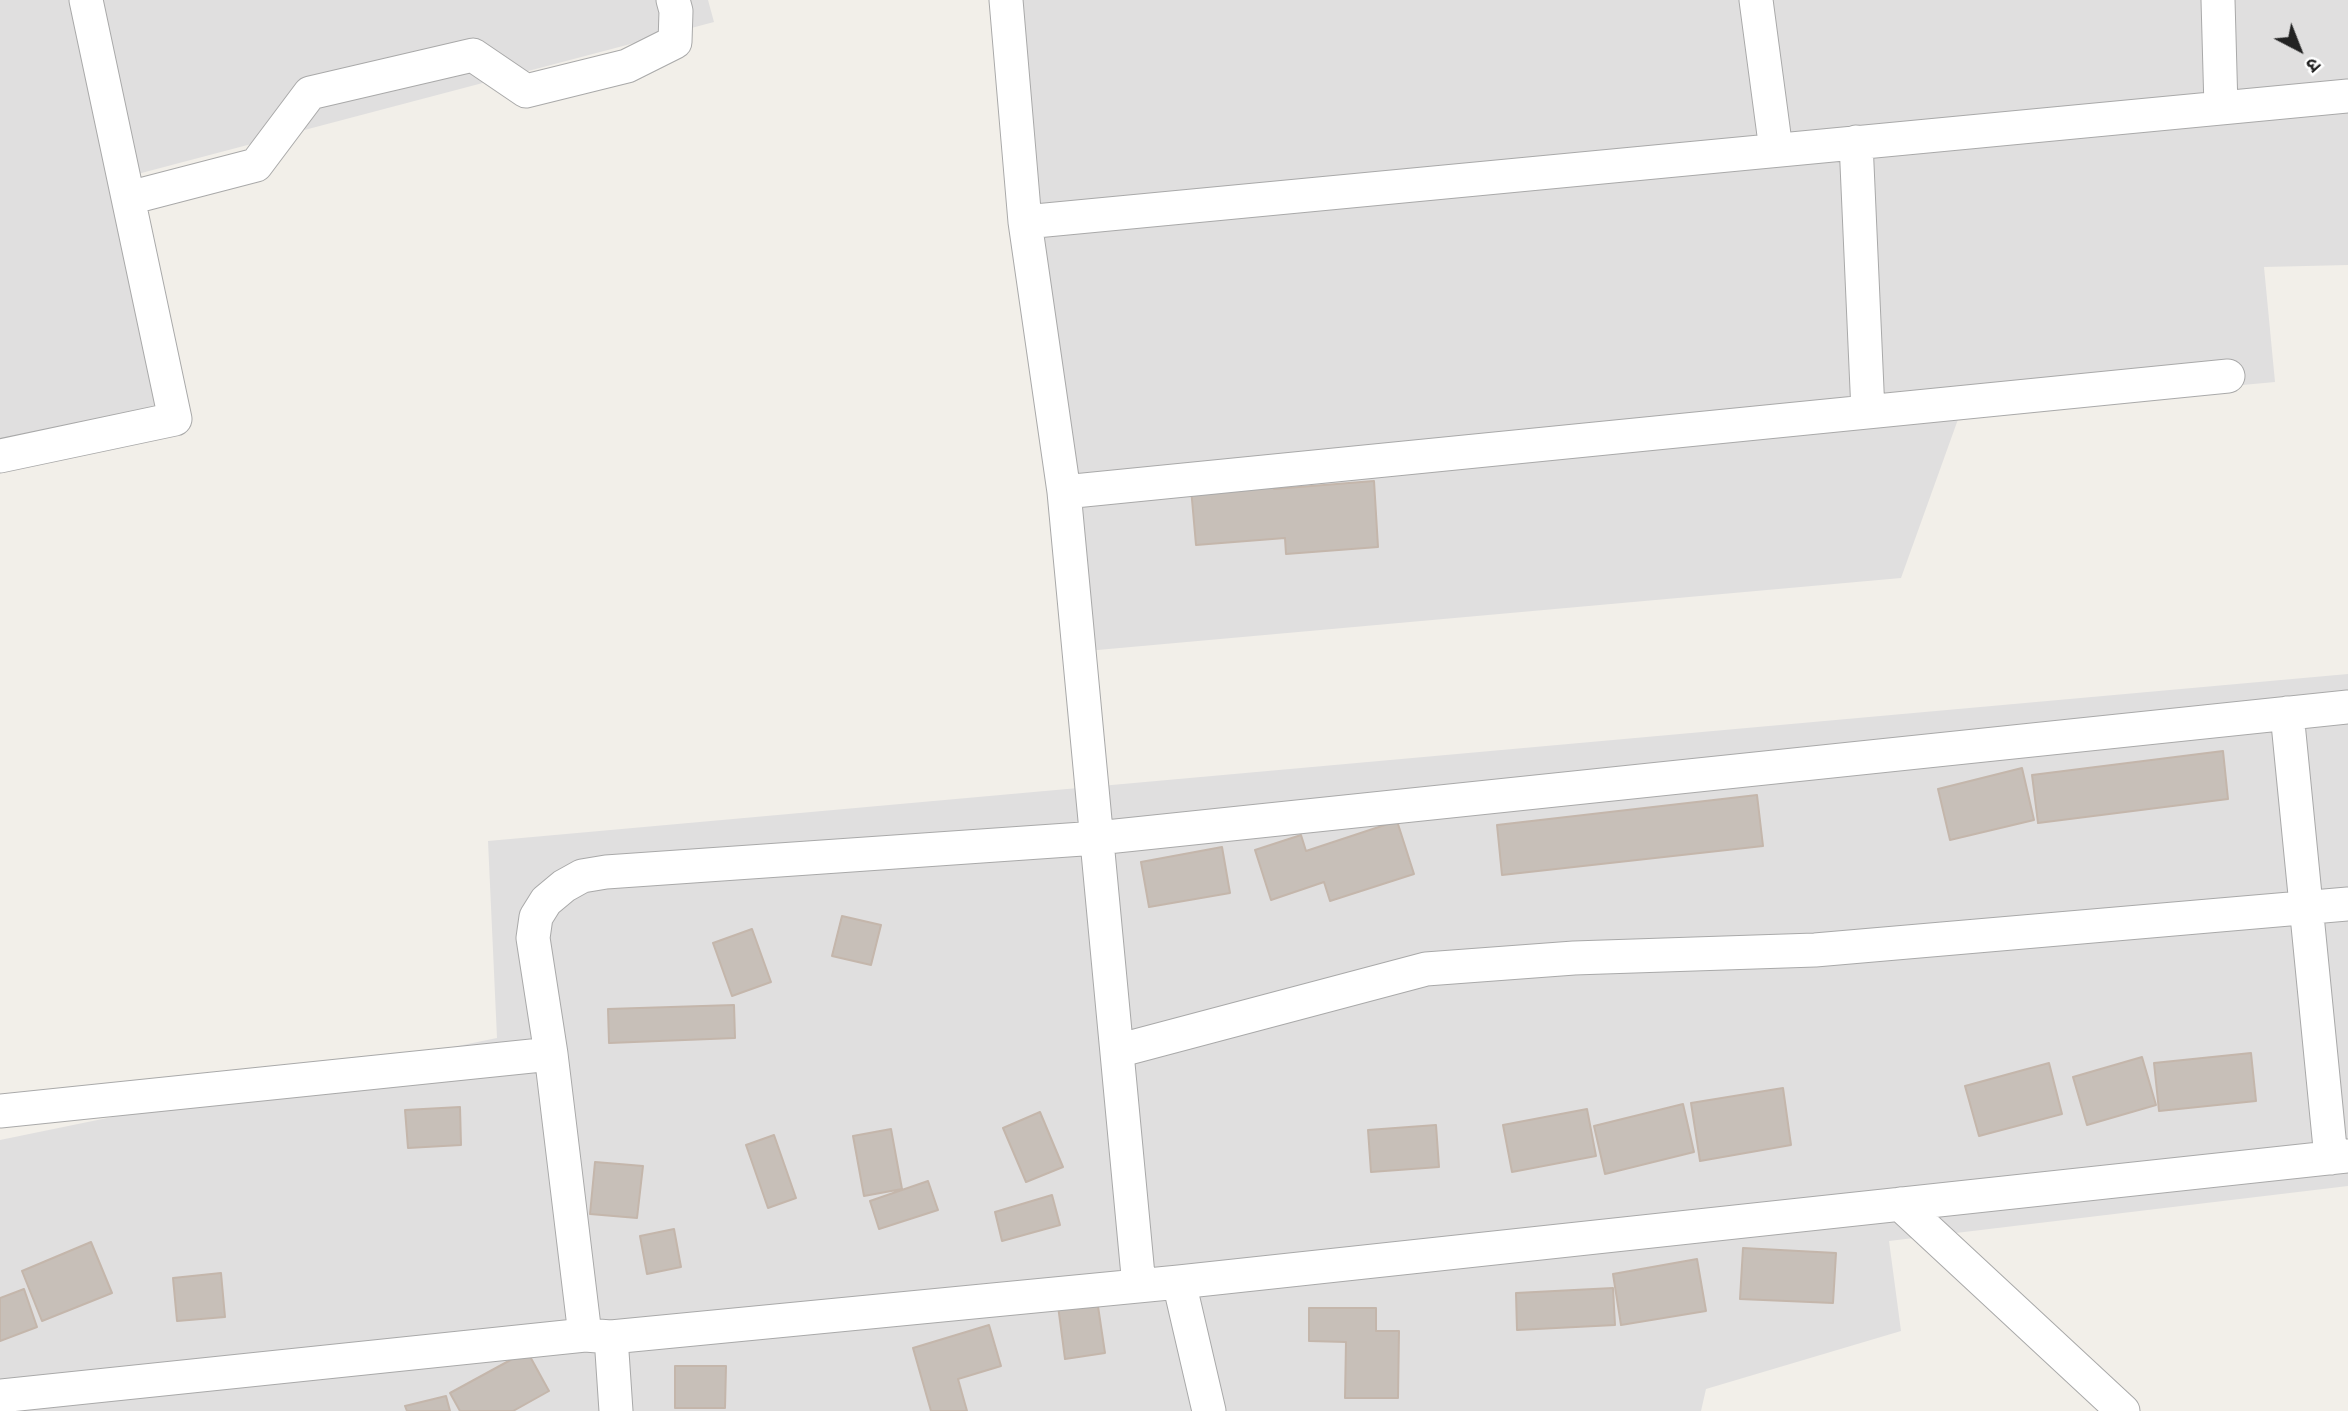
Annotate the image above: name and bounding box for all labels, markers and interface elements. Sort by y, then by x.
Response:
north arrow [2264,14,2334,84]
text: उ [2302,53,2325,77]

